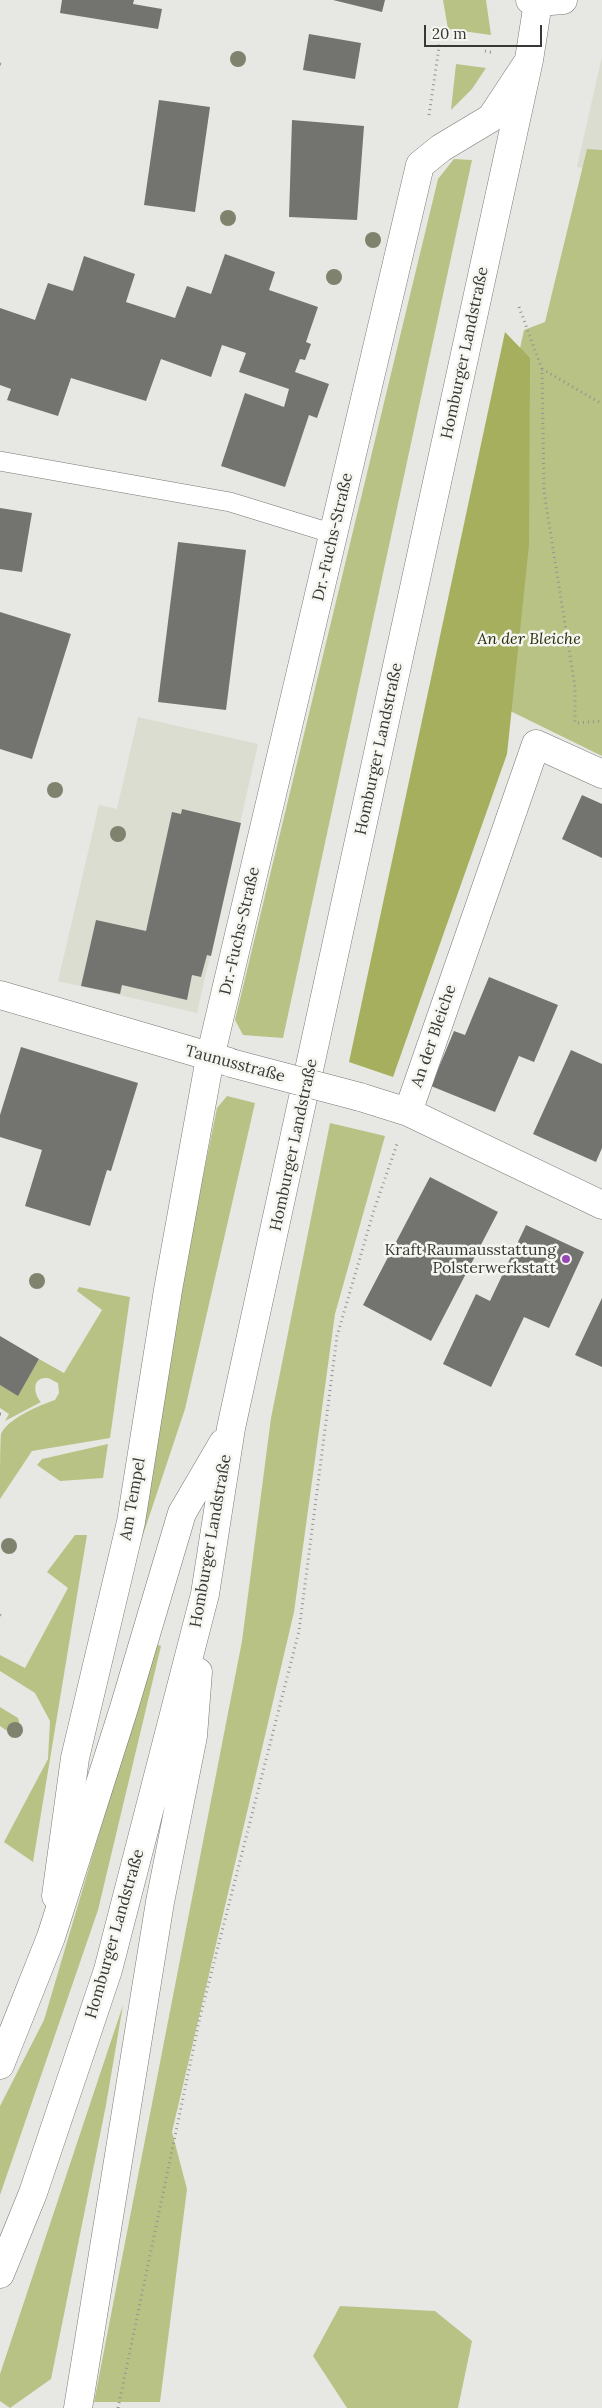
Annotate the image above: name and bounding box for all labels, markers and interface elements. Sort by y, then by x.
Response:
scale bar [427,15,544,47]
text: 20 m [432,24,467,43]
street label: Homburger Landstraße [437,265,493,441]
street label: Dr.-Fuchs-Straße [309,471,357,603]
park label: An der Bleiche [477,629,581,649]
street label: Homburger Landstraße [351,661,407,837]
street label: Dr.-Fuchs-Straße [216,865,264,997]
street label: An der Bleiche [407,982,461,1090]
street label: Taunusstraße [183,1041,287,1087]
street label: Homburger Landstraße [266,1057,322,1233]
place label: Kraft Raumausstattung Polsterwerkstatt [384,1240,556,1278]
marker: Kraft Raumausstattung Polsterwerkstatt [560,1253,572,1265]
street label: Homburger Landstraße [186,1453,236,1629]
street label: Am Tempel [116,1456,150,1542]
street label: Homburger Landstraße [82,1847,148,2021]

